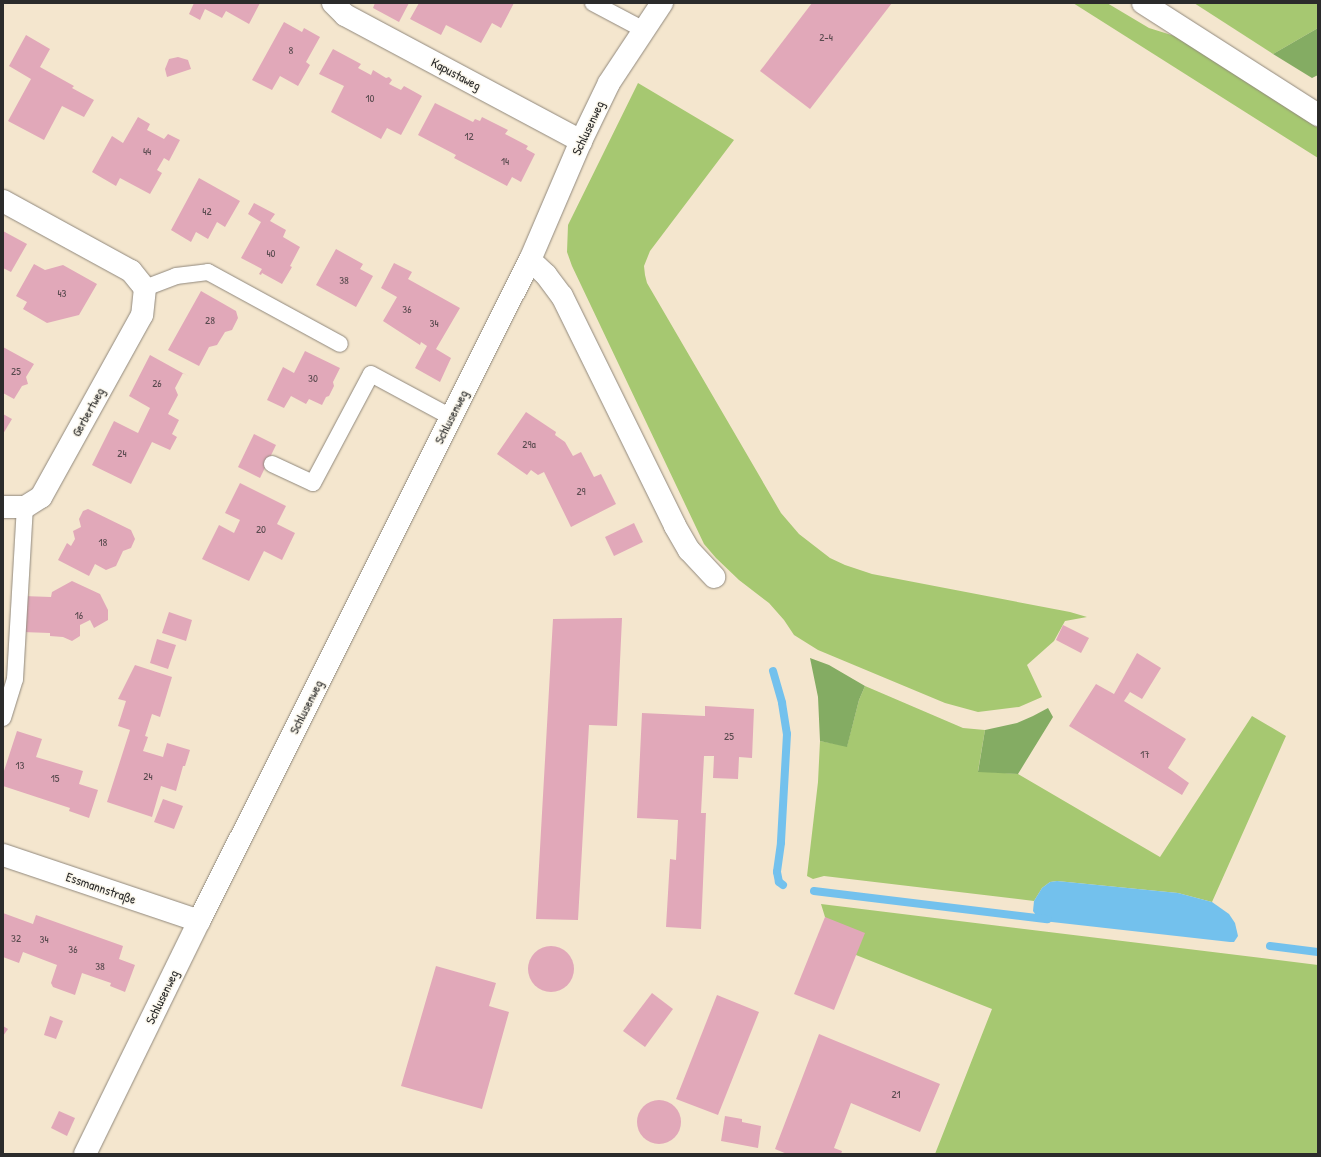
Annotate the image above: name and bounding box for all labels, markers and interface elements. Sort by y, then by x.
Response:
house number: 2-4 [819,30,833,44]
house number: 8 [289,43,293,57]
street label: Kapustaweg [428,54,484,94]
house number: 10 [366,91,374,105]
street label: Schlusenweg [569,98,607,158]
house number: 12 [464,129,474,143]
house number: 44 [143,144,151,158]
house number: 14 [501,154,509,168]
house number: 42 [202,204,212,218]
house number: 40 [266,246,276,260]
house number: 38 [339,273,349,287]
house number: 43 [57,286,67,300]
house number: 36 [402,302,412,316]
house number: 28 [205,313,215,327]
house number: 34 [429,316,439,330]
house number: 25 [11,364,21,378]
house number: 30 [308,371,318,385]
house number: 26 [152,376,162,390]
street label: Gerbertweg [68,385,108,439]
street label: Schlusenweg [431,388,471,446]
house number: 29a [522,437,536,451]
house number: 24 [117,446,127,460]
house number: 29 [576,484,586,498]
house number: 20 [256,522,266,536]
house number: 18 [99,535,107,549]
house number: 16 [75,608,83,622]
street label: Schlusenweg [286,678,326,736]
house number: 25 [724,729,734,743]
house number: 17 [1140,747,1150,761]
house number: 13 [16,758,24,772]
house number: 24 [143,769,153,783]
house number: 15 [51,771,59,785]
street label: Essmannstraße [64,869,138,907]
house number: 32 [11,931,21,945]
house number: 34 [39,932,49,946]
house number: 36 [68,942,78,956]
house number: 38 [95,959,105,973]
street label: Schlusenweg [142,967,182,1027]
house number: 21 [891,1087,901,1101]

